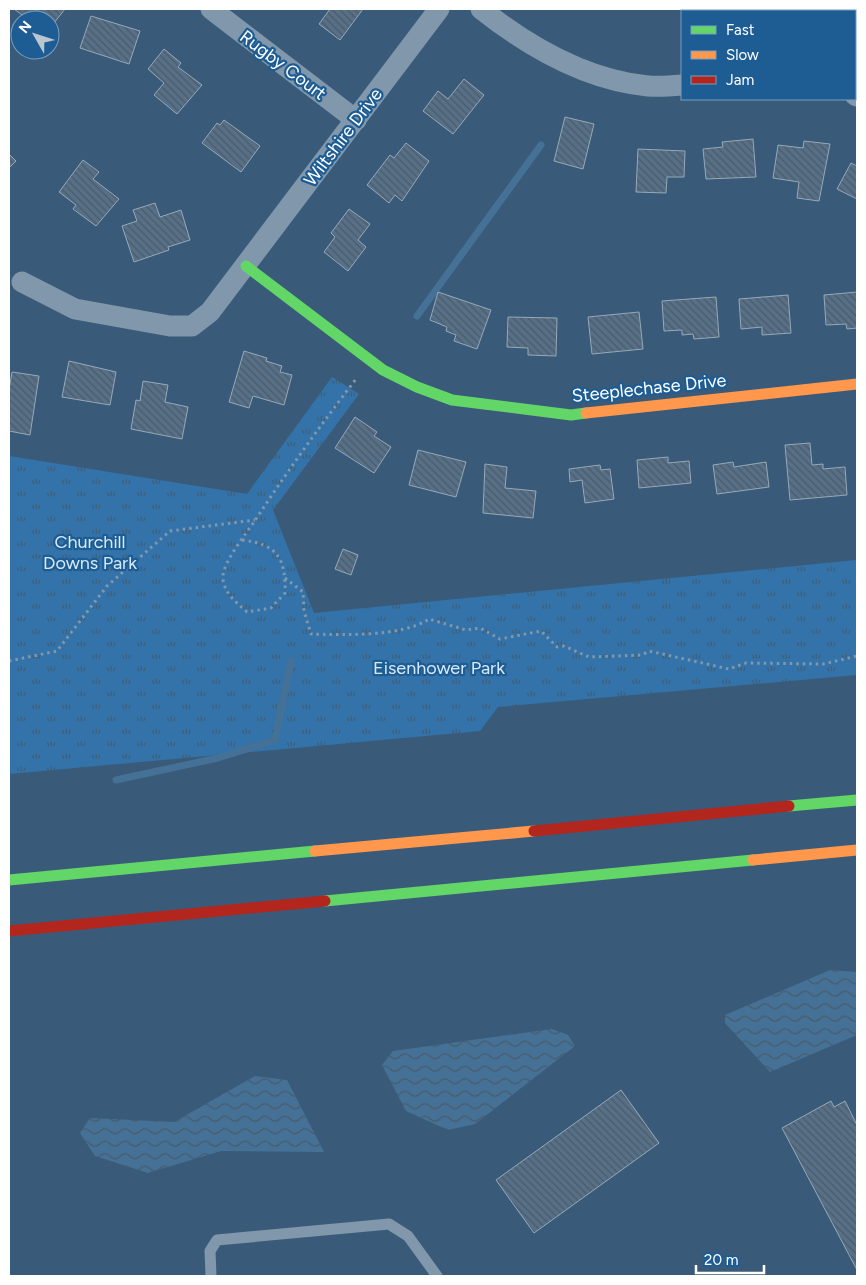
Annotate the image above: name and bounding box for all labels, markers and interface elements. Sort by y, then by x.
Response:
north arrow [10,10,60,60]
legend [681,10,856,100]
text: N [15,18,35,37]
text: Fast [726,21,755,39]
street label: Rugby Court [235,25,331,105]
text: Slow [726,46,759,64]
text: Jam [726,71,754,89]
street label: Wiltshire Drive [299,84,387,190]
street label: Steeplechase Drive [571,369,727,407]
park label: Churchill Downs Park [43,531,137,574]
park label: Eisenhower Park [373,657,505,679]
scale bar [696,1242,764,1274]
text: 20 m [704,1251,738,1269]

